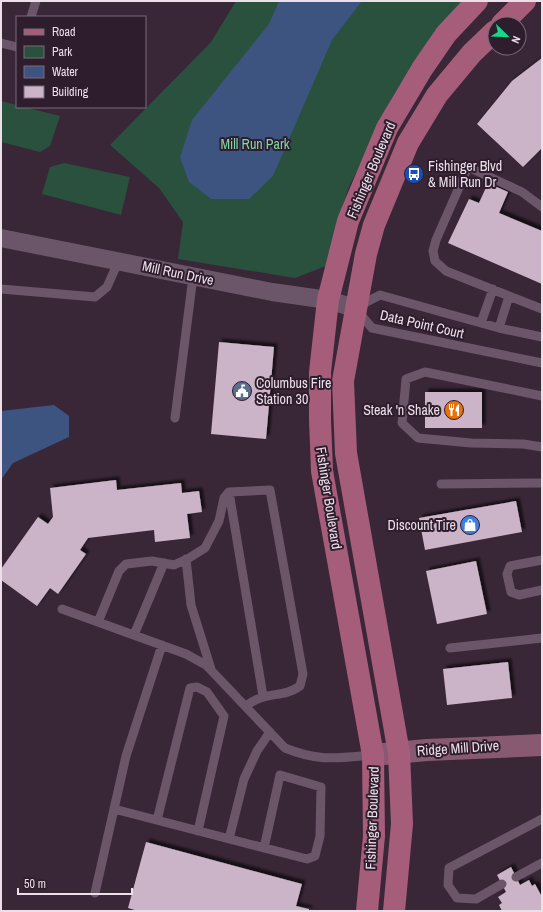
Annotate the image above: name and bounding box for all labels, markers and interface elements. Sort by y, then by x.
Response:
legend [16,16,146,108]
north arrow [487,16,527,56]
text: Road [52,24,76,40]
text: N [508,34,524,46]
text: Park [52,44,72,60]
text: Water [52,64,79,80]
text: Building [52,84,89,100]
street label: Fishinger Boulevard [343,119,399,221]
park label: Mill Run Park [221,135,290,153]
place label: Fishinger Blvd & Mill Run Dr [428,157,502,191]
bus stop icon: Fishinger Blvd & Mill Run Dr [403,163,425,185]
street label: Mill Run Drive [141,257,215,289]
street label: Data Point Court [378,306,466,342]
place label: Columbus Fire Station 30 [256,374,331,408]
public building icon: Columbus Fire Station 30 [231,380,253,402]
restaurant icon: Steak 'n Shake [443,399,465,421]
place label: Steak 'n Shake [363,401,440,419]
street label: Fishinger Boulevard [312,446,346,550]
shop icon: Discount Tire [459,514,481,536]
place label: Discount Tire [388,516,456,534]
street label: Ridge Mill Drive [416,736,500,760]
street label: Fishinger Boulevard [361,766,383,870]
scale bar [18,870,132,896]
text: 50 m [24,876,46,892]

